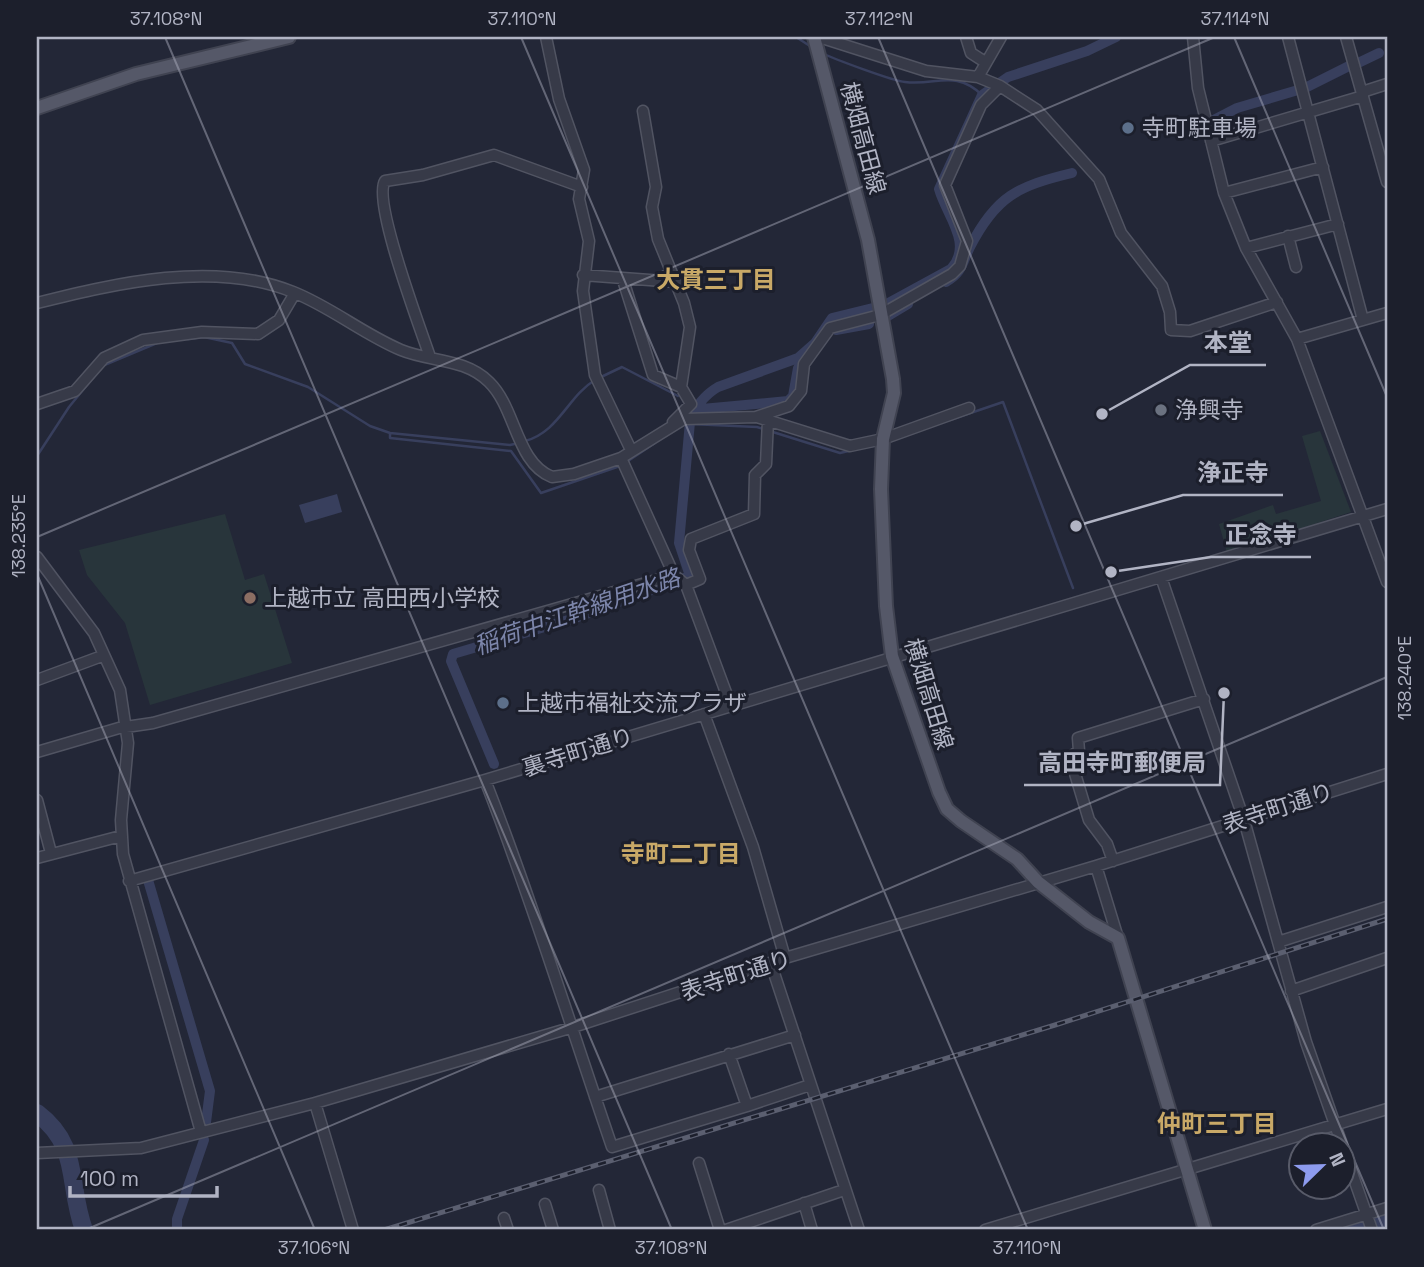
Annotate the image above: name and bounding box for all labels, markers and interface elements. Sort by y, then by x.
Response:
text: 37.108°N [130,7,202,30]
text: 37.110°N [487,7,557,30]
text: 37.112°N [845,7,913,30]
text: 37.114°N [1201,7,1269,30]
street label: 横畑高田線 [834,79,892,197]
place label: 寺町駐車場 [1142,113,1257,143]
marker: 寺町駐車場 [1120,120,1136,136]
district label: 大貫三丁目 [656,264,776,295]
callout: 本堂 [1190,320,1266,365]
text: 本堂 [1204,327,1252,358]
place label: 浄興寺 [1175,395,1244,425]
marker: 浄興寺 [1153,402,1169,418]
callout: 浄正寺 [1183,450,1283,495]
text: 浄正寺 [1197,457,1269,488]
text: 138.235°E [7,494,30,578]
callout: 正念寺 [1211,512,1311,557]
text: 正念寺 [1225,519,1297,550]
water label: 稲荷中江幹線用水路 [470,561,686,661]
place label: 上越市立 高田西小学校 [264,583,500,613]
marker: 上越市立 高田西小学校 [242,590,258,606]
street label: 横畑高田線 [898,635,960,753]
text: 138.240°E [1393,636,1416,720]
place label: 上越市福祉交流プラザ [517,688,747,718]
marker: 上越市福祉交流プラザ [495,695,511,711]
street label: 裏寺町通り [519,721,637,783]
callout: 高田寺町郵便局 [1024,740,1220,785]
text: 高田寺町郵便局 [1038,747,1206,778]
street label: 表寺町通り [1219,776,1337,840]
district label: 寺町二丁目 [621,838,741,869]
street label: 表寺町通り [677,943,795,1007]
district label: 仲町三丁目 [1157,1108,1277,1139]
north arrow [1288,1130,1358,1200]
text: N [1323,1149,1351,1170]
scale bar [70,1155,217,1199]
text: 100 m [80,1165,139,1192]
text: 37.106°N [278,1236,350,1259]
text: 37.108°N [635,1236,707,1259]
text: 37.110°N [992,1236,1062,1259]

